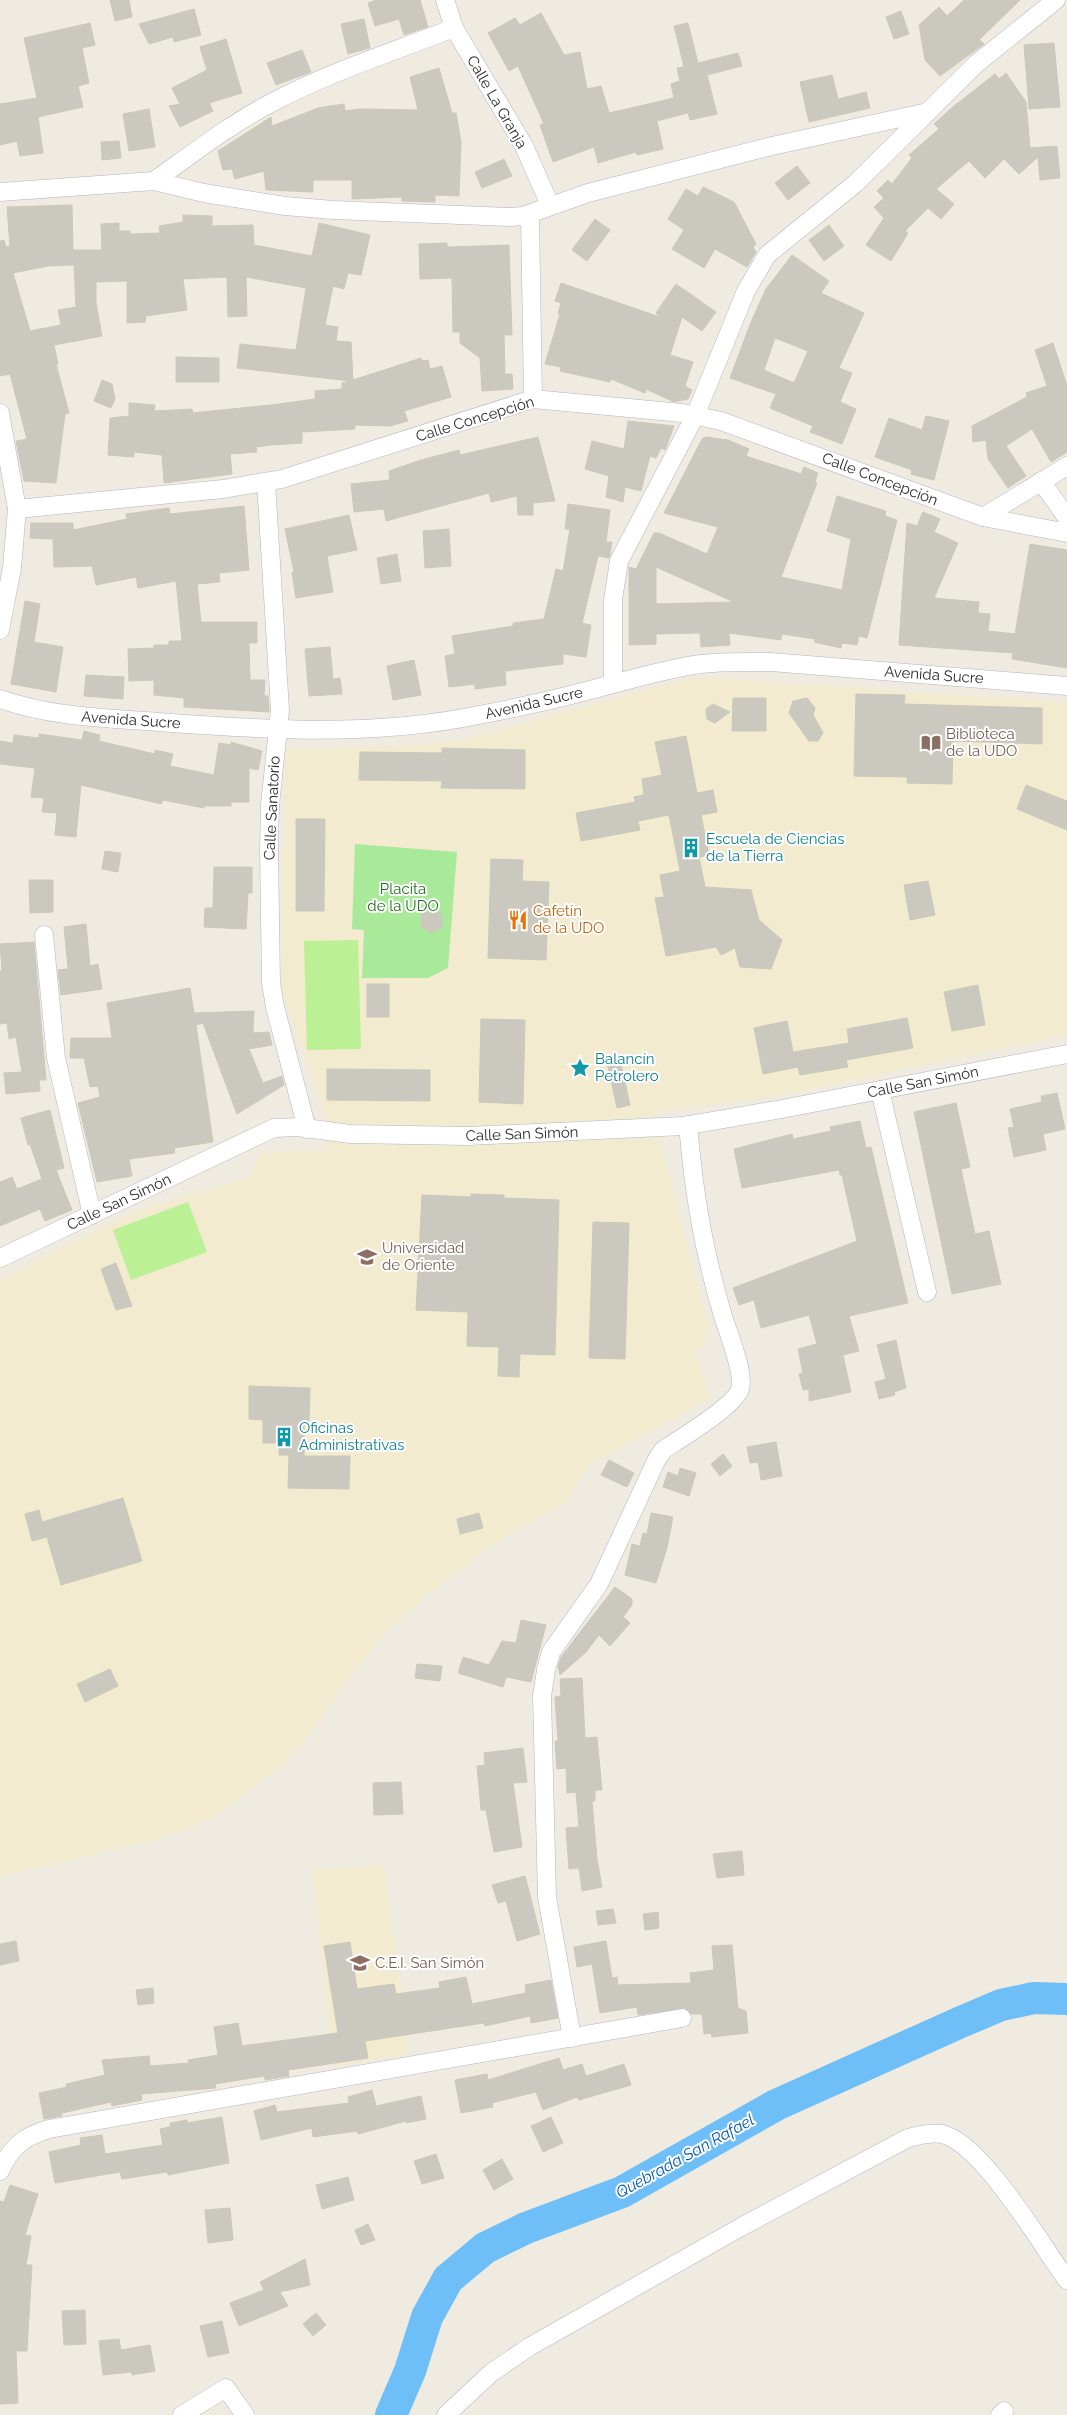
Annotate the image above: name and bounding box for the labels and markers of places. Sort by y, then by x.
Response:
place label: Biblioteca de la UDO [946,725,1017,760]
library icon: Biblioteca de la UDO [920,732,942,754]
place label: Escuela de Ciencias de la Tierra [706,830,844,865]
building icon: Escuela de Ciencias de la Tierra [680,837,702,859]
place label: Cafetín de la UDO [533,902,604,937]
restaurant icon: Cafetín de la UDO [507,909,529,931]
place label: Balancín Petrolero [595,1050,659,1085]
place icon: Balancín Petrolero [569,1057,591,1079]
place label: Universidad de Oriente [382,1239,464,1274]
school or university icon: Universidad de Oriente [356,1246,378,1268]
place label: Oficinas Administrativas [299,1419,404,1454]
building icon: Oficinas Administrativas [273,1426,295,1448]
school or university icon: C.E.I. San Simón [349,1952,371,1974]
place label: C.E.I. San Simón [375,1954,484,1972]

